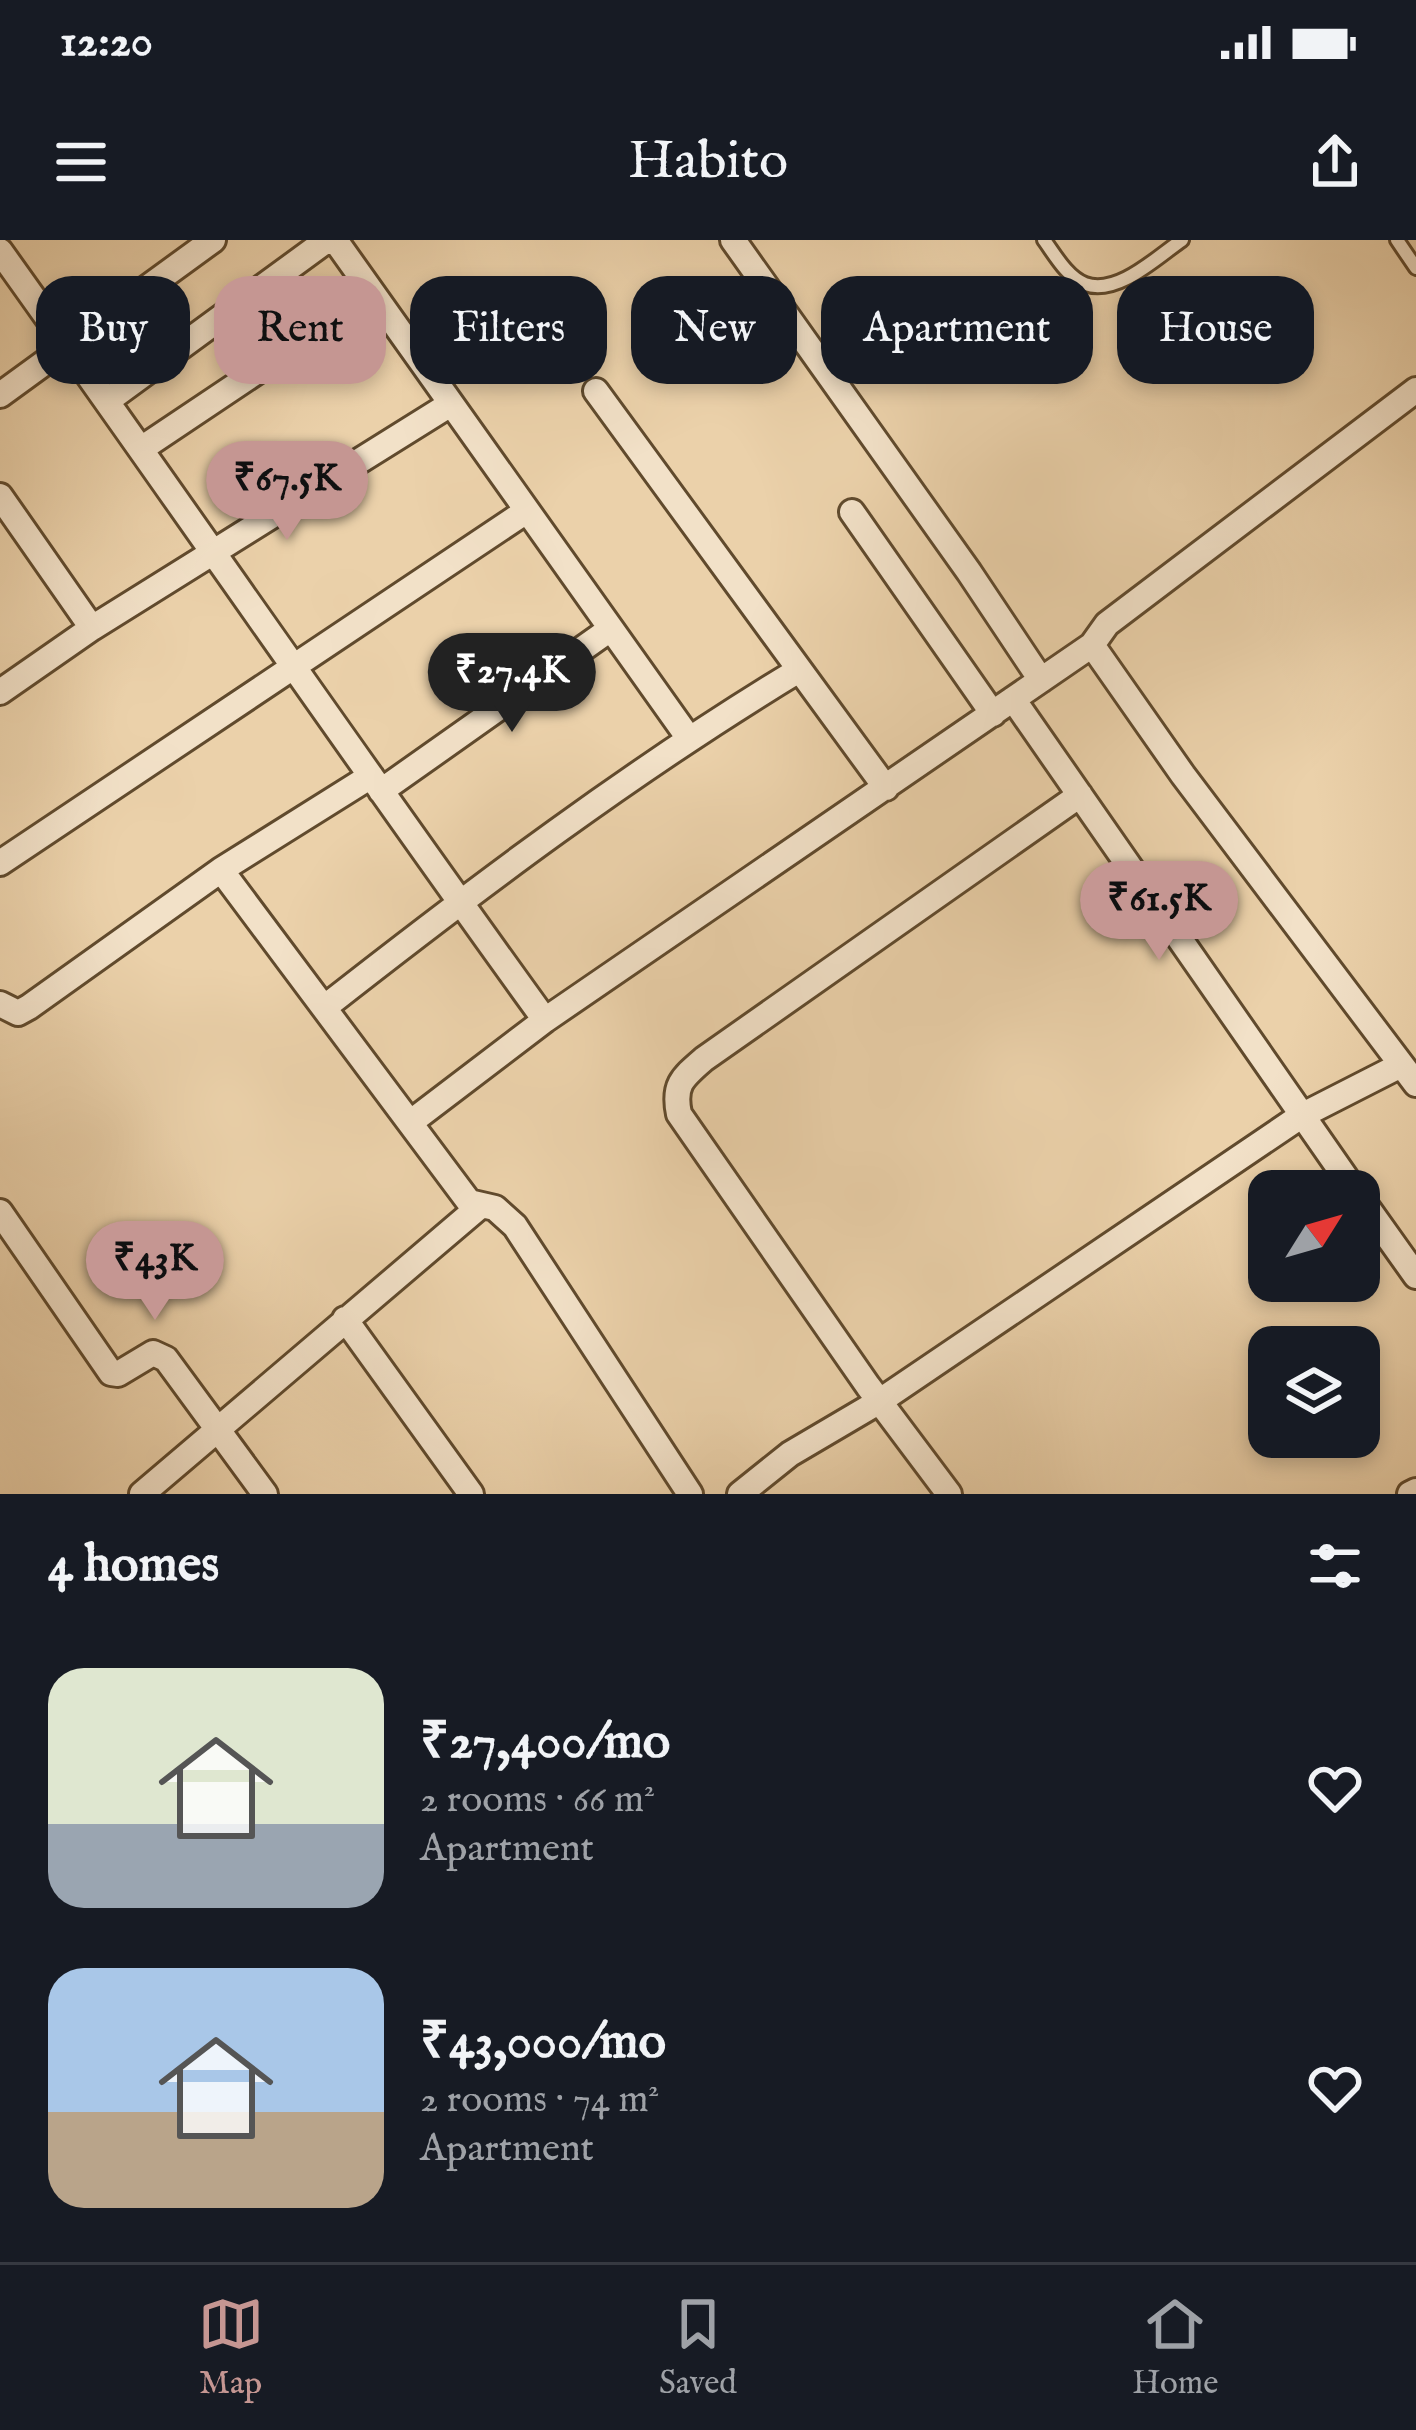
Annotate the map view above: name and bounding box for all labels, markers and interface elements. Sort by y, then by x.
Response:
text: 12:20 [60,14,153,71]
text: Habito [628,128,788,197]
icon: menu [48,129,114,195]
icon: share [1302,129,1368,195]
chip: Buy [36,276,190,384]
chip: Rent [214,276,386,384]
chip: Filters [410,276,607,384]
chip: New [631,276,797,384]
chip: Apartment [821,276,1093,384]
chip: House [1117,276,1314,384]
pin: ₹67.5K [189,441,385,543]
text: ₹67.5K [233,455,341,504]
pin: ₹27.4K [414,633,610,735]
text: ₹27.4K [455,647,569,696]
pin: ₹61.5K [1061,861,1257,963]
text: ₹61.5K [1107,875,1211,924]
north arrow [1248,1170,1380,1302]
map controls [1248,1170,1380,1458]
pin: ₹43K [84,1221,226,1323]
text: ₹43K [113,1235,197,1284]
button: layers [1248,1326,1380,1458]
icon: filters [1302,1533,1368,1599]
text: 4 homes [48,1534,219,1599]
text: ₹27,400/mo [420,1711,670,1776]
icon: home [144,1716,288,1860]
icon: heart [1302,1755,1368,1821]
text: 2 rooms · 66 m² [420,1776,655,1825]
text: Apartment [420,1825,594,1874]
text: ₹43,000/mo [420,2011,666,2076]
icon: home [144,2016,288,2160]
icon: heart [1302,2055,1368,2121]
text: 2 rooms · 74 m² [420,2076,659,2125]
text: Apartment [420,2125,594,2174]
tab: Map [198,2291,264,2405]
tab: Saved [659,2291,737,2405]
tab: Home [1132,2291,1218,2405]

